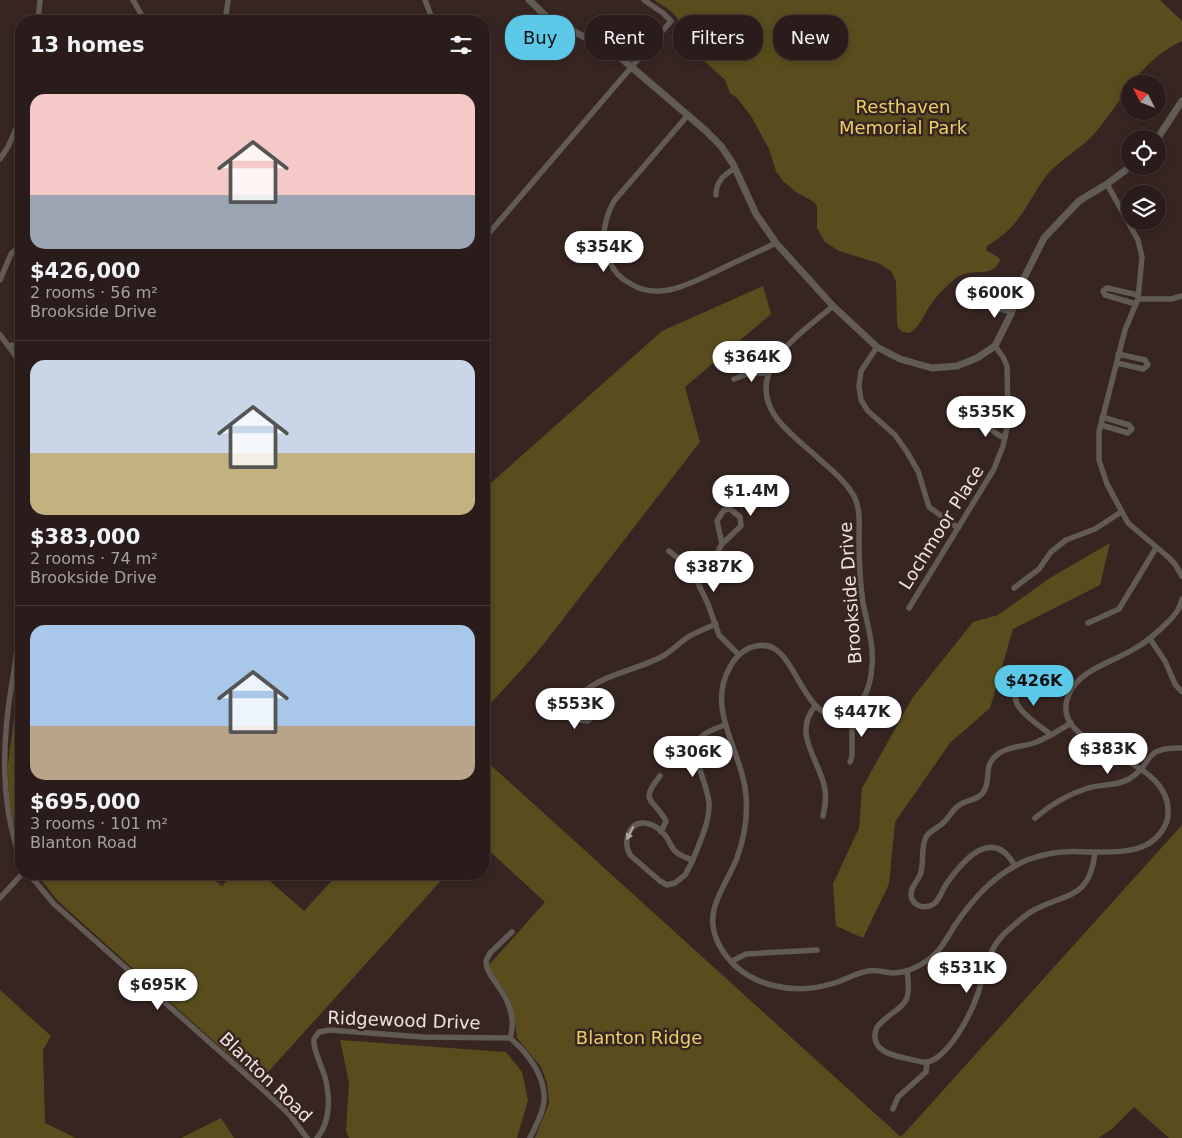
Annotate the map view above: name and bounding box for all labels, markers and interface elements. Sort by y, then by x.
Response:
chip: Buy [505,15,575,60]
chip: Rent [585,15,663,60]
chip: Filters [673,15,763,60]
chip: New [773,15,848,60]
icon: filters [447,31,475,59]
text: 13 homes [30,33,145,57]
north arrow [1121,75,1166,120]
map controls [1121,75,1166,230]
park label: Resthaven Memorial Park [839,96,968,138]
icon: home [208,127,298,217]
button: locate [1121,130,1166,175]
button: layers [1121,185,1166,230]
pin: $354K [569,230,639,273]
text: $354K [576,237,632,256]
text: $426,000 [30,259,140,283]
pin: $600K [960,276,1030,319]
text: 2 rooms · 56 m² [30,283,158,302]
text: $600K [967,283,1023,302]
text: Brookside Drive [30,302,157,321]
pin: $364K [717,340,787,383]
text: $364K [724,347,780,366]
icon: home [208,392,298,482]
pin: $535K [951,396,1021,438]
text: $535K [958,402,1014,421]
street label: Lochmoor Place [894,461,988,593]
pin: $1.4M [716,474,786,517]
text: $1.4M [723,481,779,500]
street label: Brookside Drive [835,521,865,665]
text: $383,000 [30,525,140,549]
text: 2 rooms · 74 m² [30,549,158,568]
pin: $387K [679,550,749,593]
text: $387K [686,557,742,576]
text: Brookside Drive [30,568,157,587]
icon: home [208,657,298,747]
pin: $426K [999,664,1069,707]
text: $426K [1006,671,1062,690]
pin: $553K [540,688,610,730]
text: $553K [547,694,603,713]
pin: $447K [827,696,897,738]
text: $447K [834,702,890,721]
pin: $383K [1073,732,1143,775]
pin: $306K [658,736,728,778]
text: $383K [1080,739,1136,758]
text: $306K [665,742,721,761]
text: $695,000 [30,790,140,814]
text: 3 rooms · 101 m² [30,814,168,833]
one-way arrow [626,826,635,841]
text: Blanton Road [30,833,137,852]
pin: $531K [932,952,1002,994]
text: $531K [939,958,995,977]
pin: $695K [123,968,193,1011]
text: $695K [130,975,186,994]
street label: Ridgewood Drive [327,1007,481,1033]
park label: Blanton Ridge [576,1027,702,1048]
street label: Blanton Road [215,1028,317,1126]

